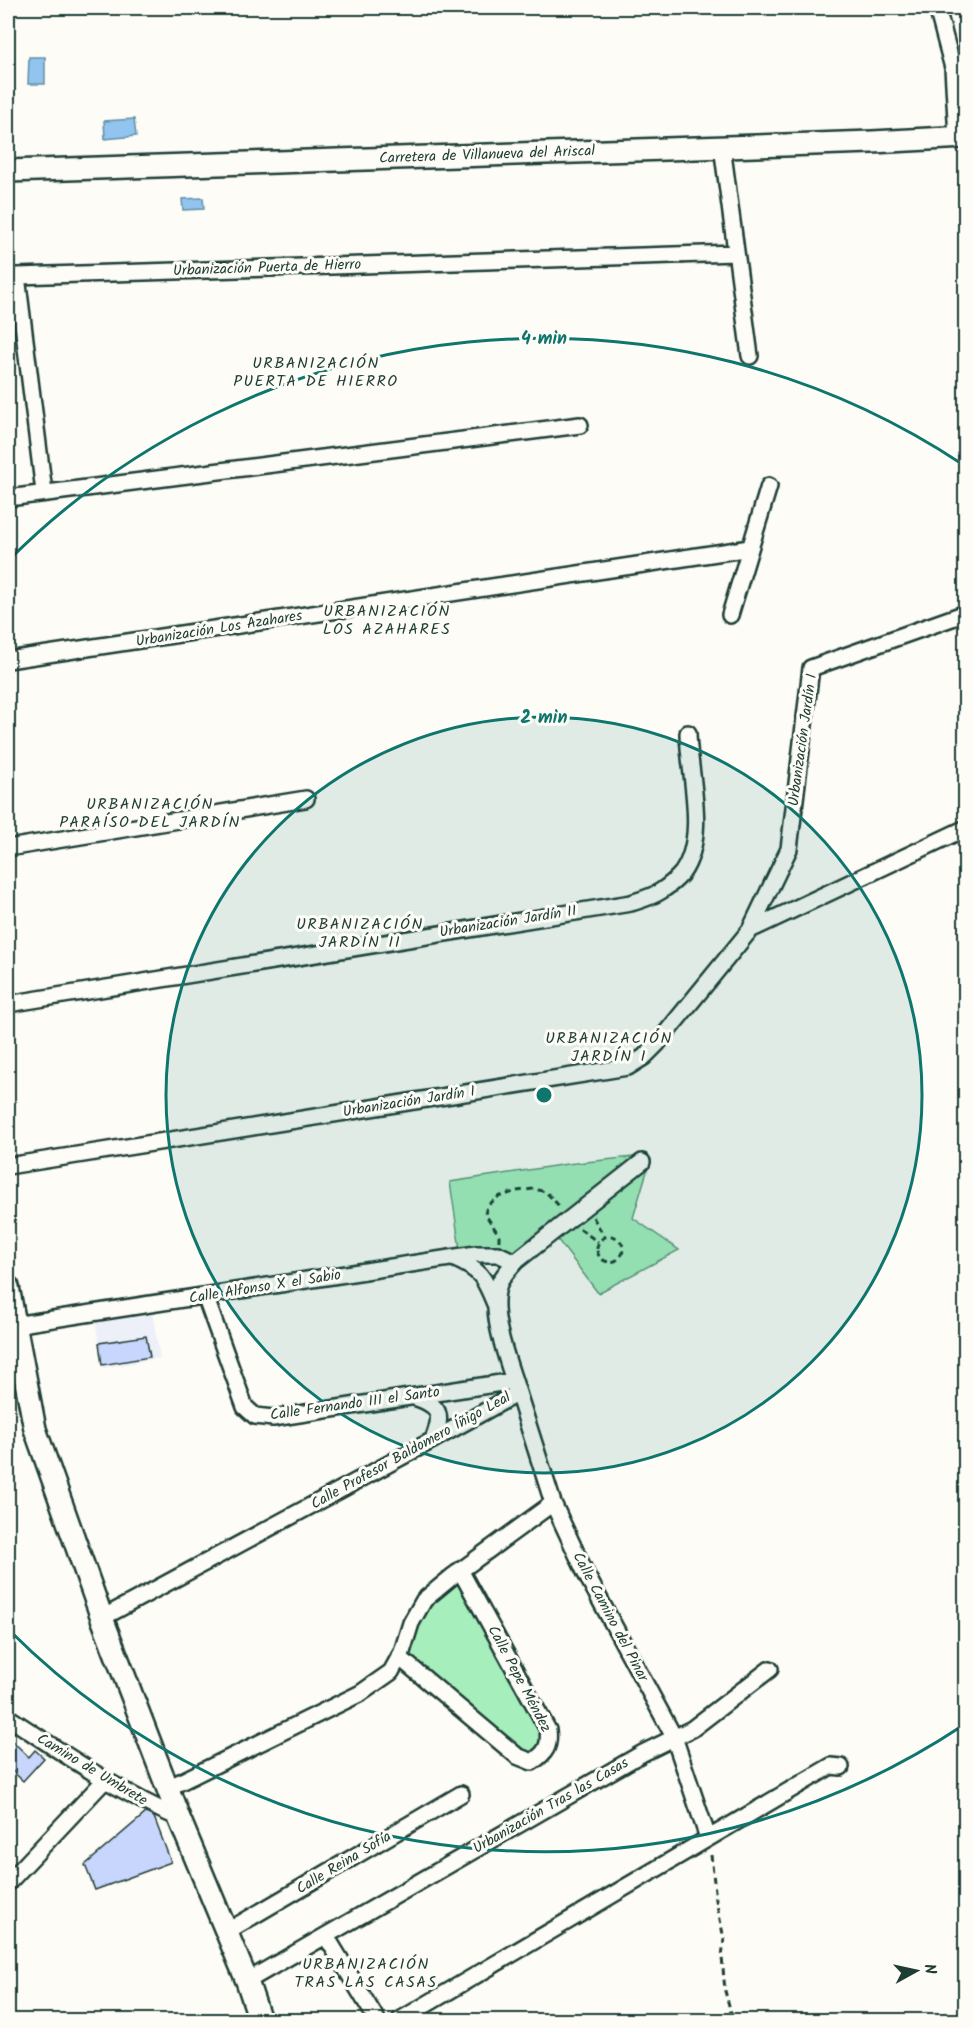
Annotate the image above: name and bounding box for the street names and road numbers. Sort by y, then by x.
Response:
street label: Carretera de Villanueva del Ariscal [379,139,596,171]
street label: Urbanización Puerta de Hierro [172,253,362,283]
street label: Urbanización Los Azahares [134,604,305,654]
street label: Urbanización Jardín I [782,672,824,808]
street label: Urbanización Jardín II [438,899,579,945]
street label: Urbanización Jardín I [341,1080,477,1124]
street label: Calle Alfonso X el Sabio [187,1263,343,1311]
street label: Calle Fernando III el Santo [269,1380,442,1428]
street label: Calle Profesor Baldomero Íñigo Leal [307,1386,516,1516]
street label: Calle Camino del Pinar [566,1548,655,1687]
street label: Calle Pepe Méndez [481,1621,558,1737]
street label: Camino de Umbrete [32,1727,152,1813]
street label: Urbanización Tras las Casas [469,1751,634,1861]
street label: Calle Reina Sofía [292,1825,396,1901]

